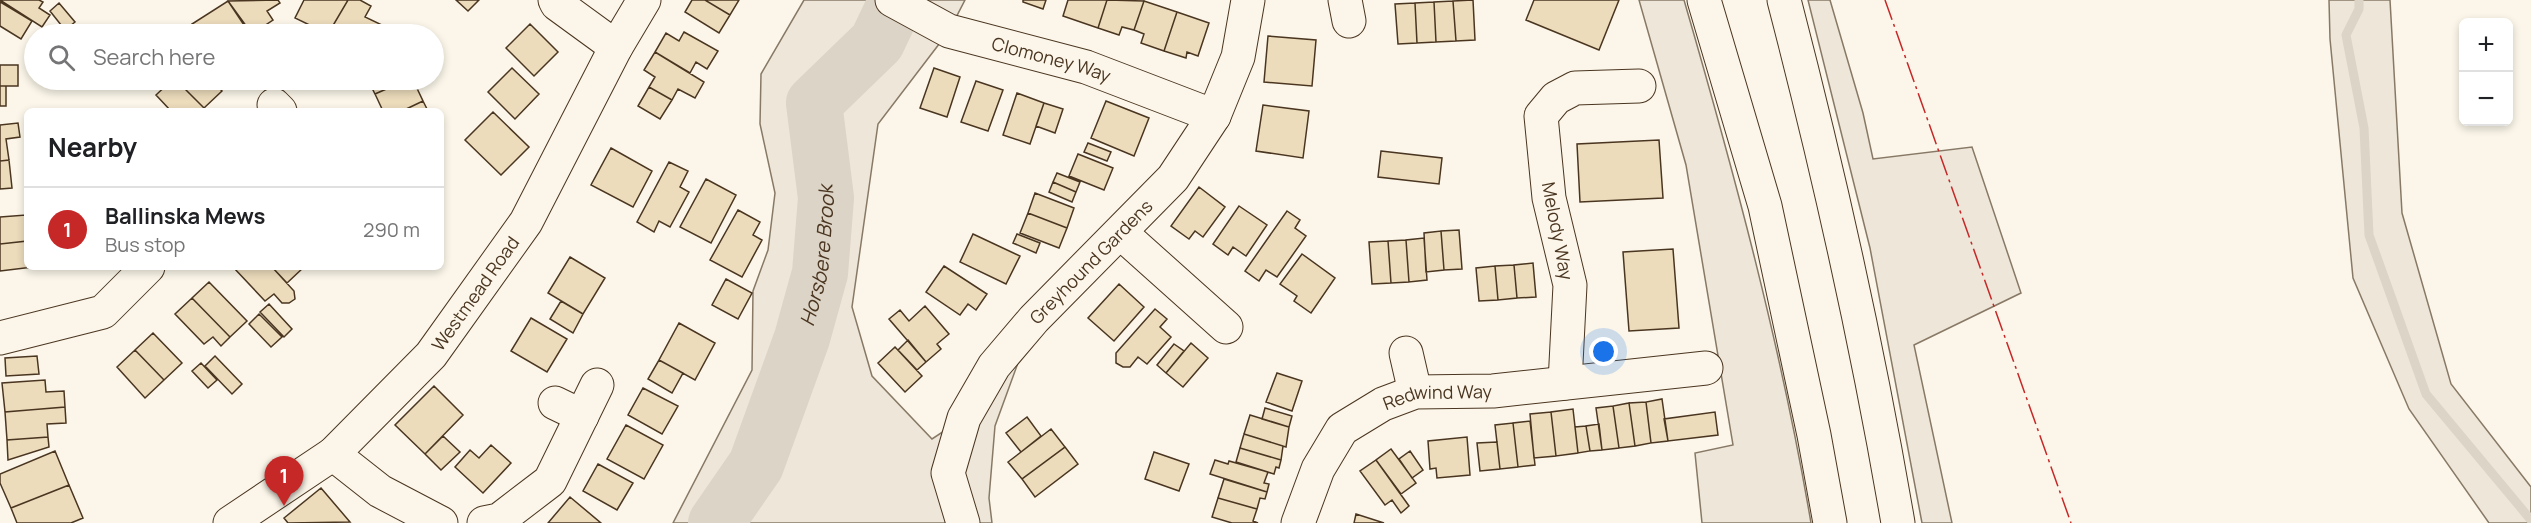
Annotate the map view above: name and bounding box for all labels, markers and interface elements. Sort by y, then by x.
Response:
map controls [2459,18,2513,126]
button: + [2459,18,2513,72]
search box [24,24,444,90]
street label: Clomoney Way [989,31,1115,88]
icon: search [45,41,78,74]
text: Search here [93,42,215,72]
button: − [2459,72,2513,126]
text: Nearby [48,129,137,165]
street label: Melody Way [1537,180,1579,282]
water label: Horsbere Brook [793,181,840,329]
street label: Greyhound Gardens [1024,194,1158,329]
text: Ballinska Mews [105,201,265,231]
text: 1 [63,216,72,243]
text: 290 m [363,216,420,243]
text: Bus stop [105,231,185,258]
street label: Westmead Road [426,231,524,355]
your location [1589,337,1618,366]
street label: Redwind Way [1379,379,1492,415]
pin: 1 [264,456,304,506]

